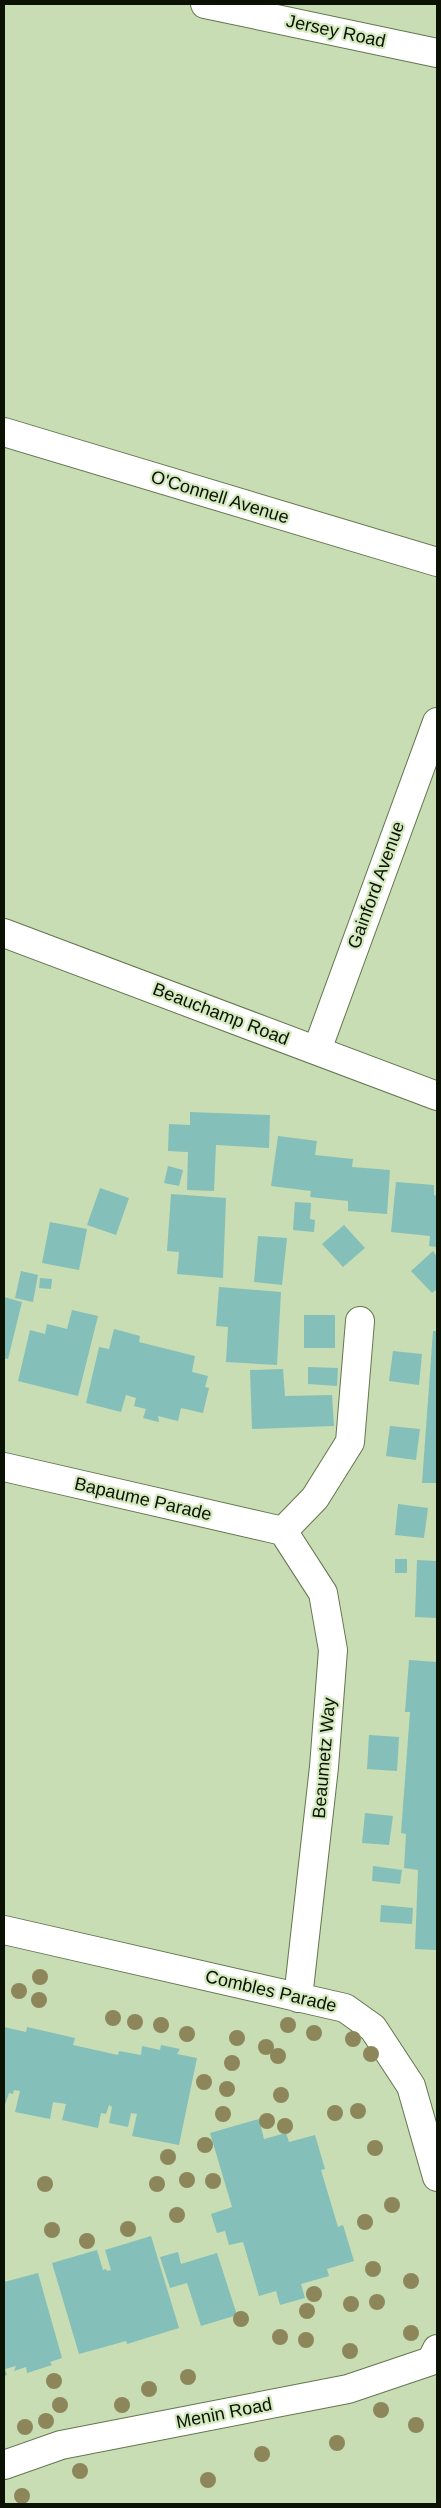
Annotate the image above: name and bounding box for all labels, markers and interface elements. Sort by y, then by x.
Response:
street label: Jersey Road [284,11,388,51]
street label: O'Connell Avenue [149,467,291,527]
street label: Gainford Avenue [344,819,408,951]
street label: Beauchamp Road [150,979,292,1049]
street label: Bapaume Parade [72,1473,214,1525]
street label: Beaumetz Way [309,1697,339,1819]
street label: Combles Parade [203,1966,339,2016]
street label: Menin Road [174,2394,274,2432]

